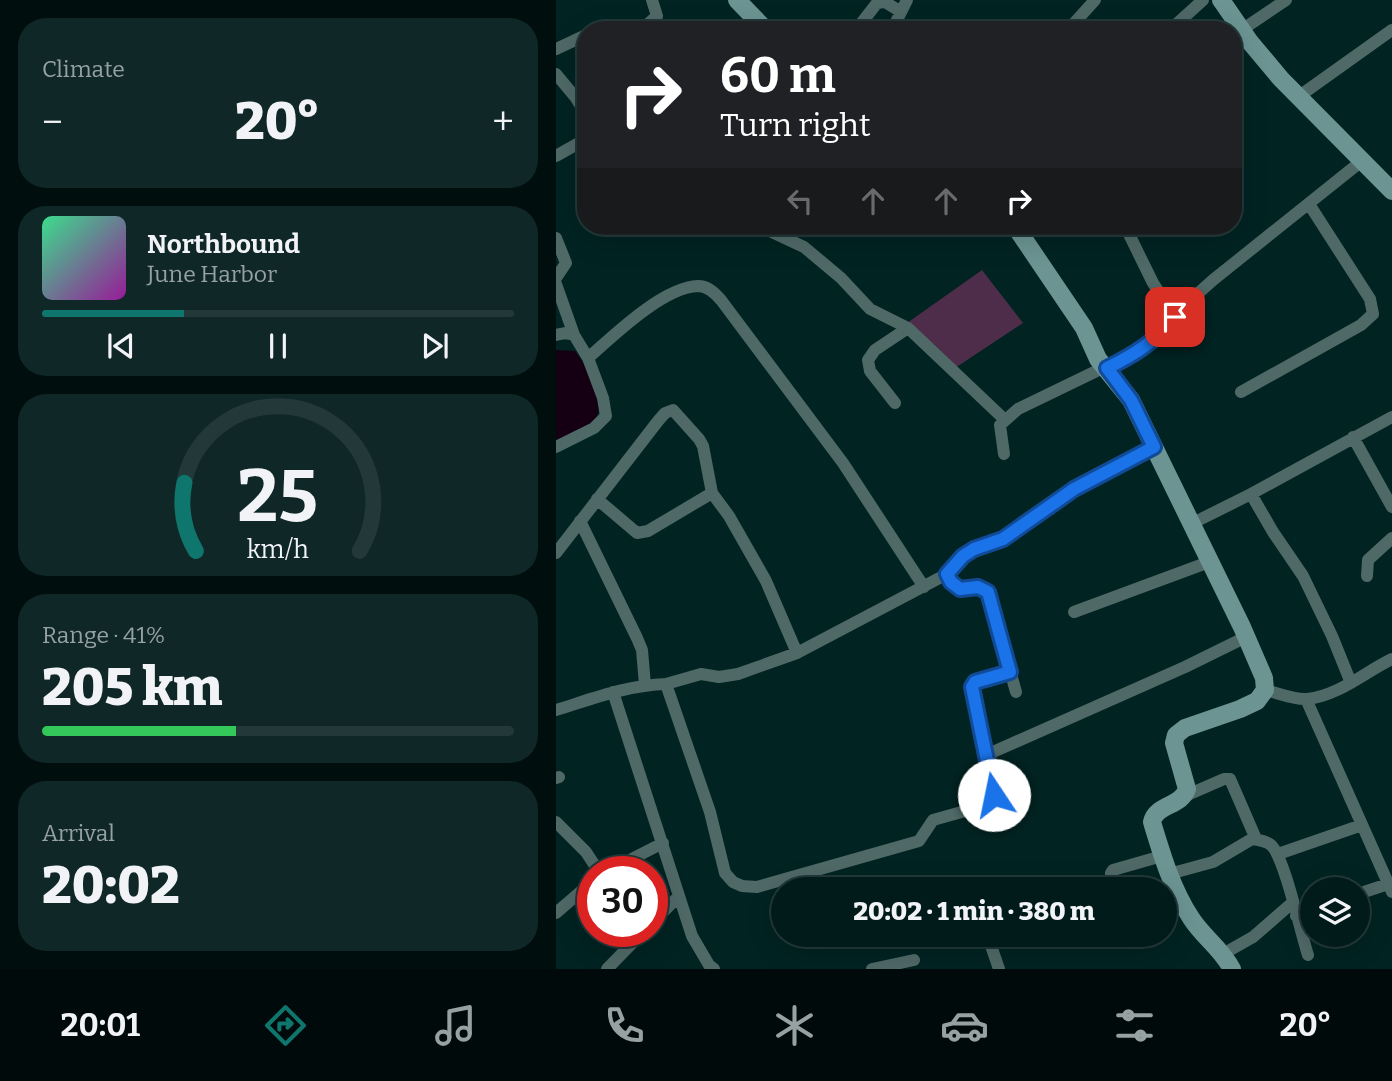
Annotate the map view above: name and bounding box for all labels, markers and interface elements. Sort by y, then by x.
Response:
text: 60 m [720,46,836,105]
icon: right [605,49,696,140]
text: Climate [42,55,125,83]
text: 20° [235,90,320,153]
text: − [42,99,63,145]
text: + [492,99,514,145]
text: Turn right [720,106,871,144]
icon: left [781,182,819,220]
icon: ahead [854,182,892,220]
icon: ahead [927,182,965,220]
icon: right [1000,182,1038,220]
text: Northbound [147,229,300,260]
text: June Harbor [147,260,277,288]
pin [1145,287,1205,347]
icon: arrive [1156,298,1194,336]
icon: previous [102,327,140,365]
icon: pause [259,327,297,365]
icon: next [416,327,454,365]
text: 25 [238,453,318,540]
text: km/h [247,534,309,564]
text: Range · 41% [42,621,165,649]
text: 205 km [42,656,223,719]
position arrow [957,758,1031,832]
text: Arrival [42,819,115,847]
text: 20:02 [42,854,180,917]
speed limit sign: 30 [577,856,668,947]
map controls [1300,877,1370,947]
button: layers [1300,877,1370,947]
text: 20:02 · 1 min · 380 m [853,896,1095,927]
icon: directions [261,1001,310,1050]
icon: music [431,1001,480,1050]
icon: phone [600,1001,649,1050]
icon: climate [770,1001,819,1050]
icon: car [940,1001,989,1050]
icon: filters [1110,1001,1159,1050]
text: 20:01 [60,1006,140,1044]
text: 20° [1279,1006,1332,1044]

